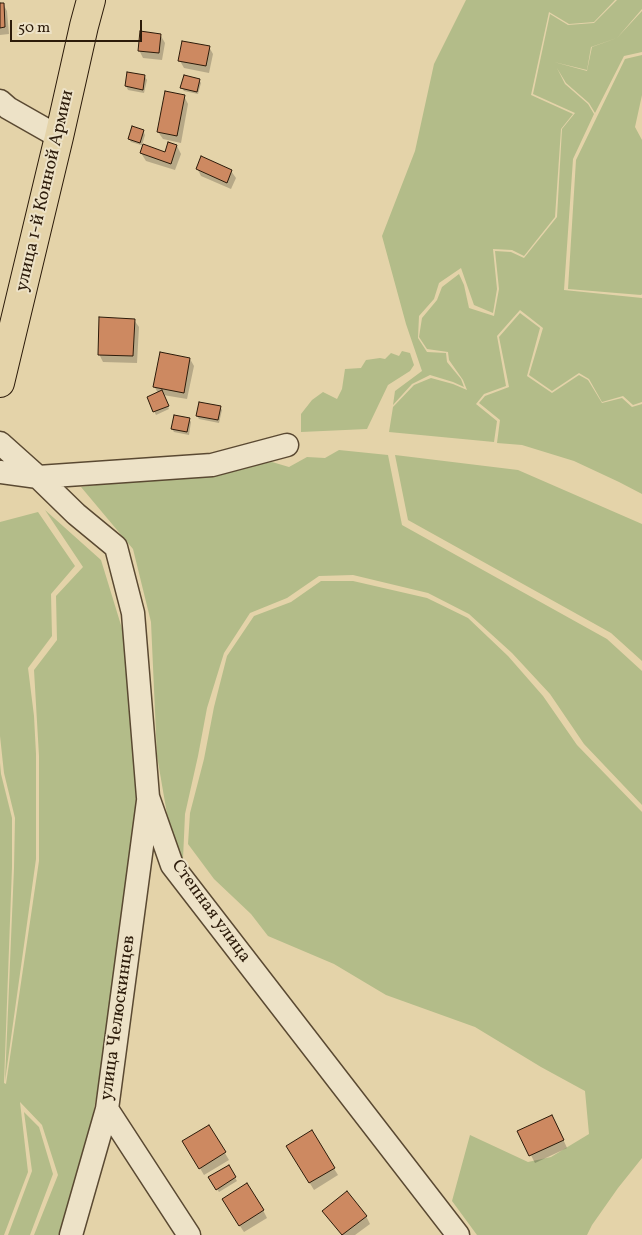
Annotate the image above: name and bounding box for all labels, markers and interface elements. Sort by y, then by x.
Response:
scale bar [12,10,145,42]
text: 50 m [18,18,50,39]
street label: улица 1-й Конной Армии [12,88,80,294]
street label: Степная улица [165,856,255,968]
street label: улица Челюскинцев [97,934,141,1102]

